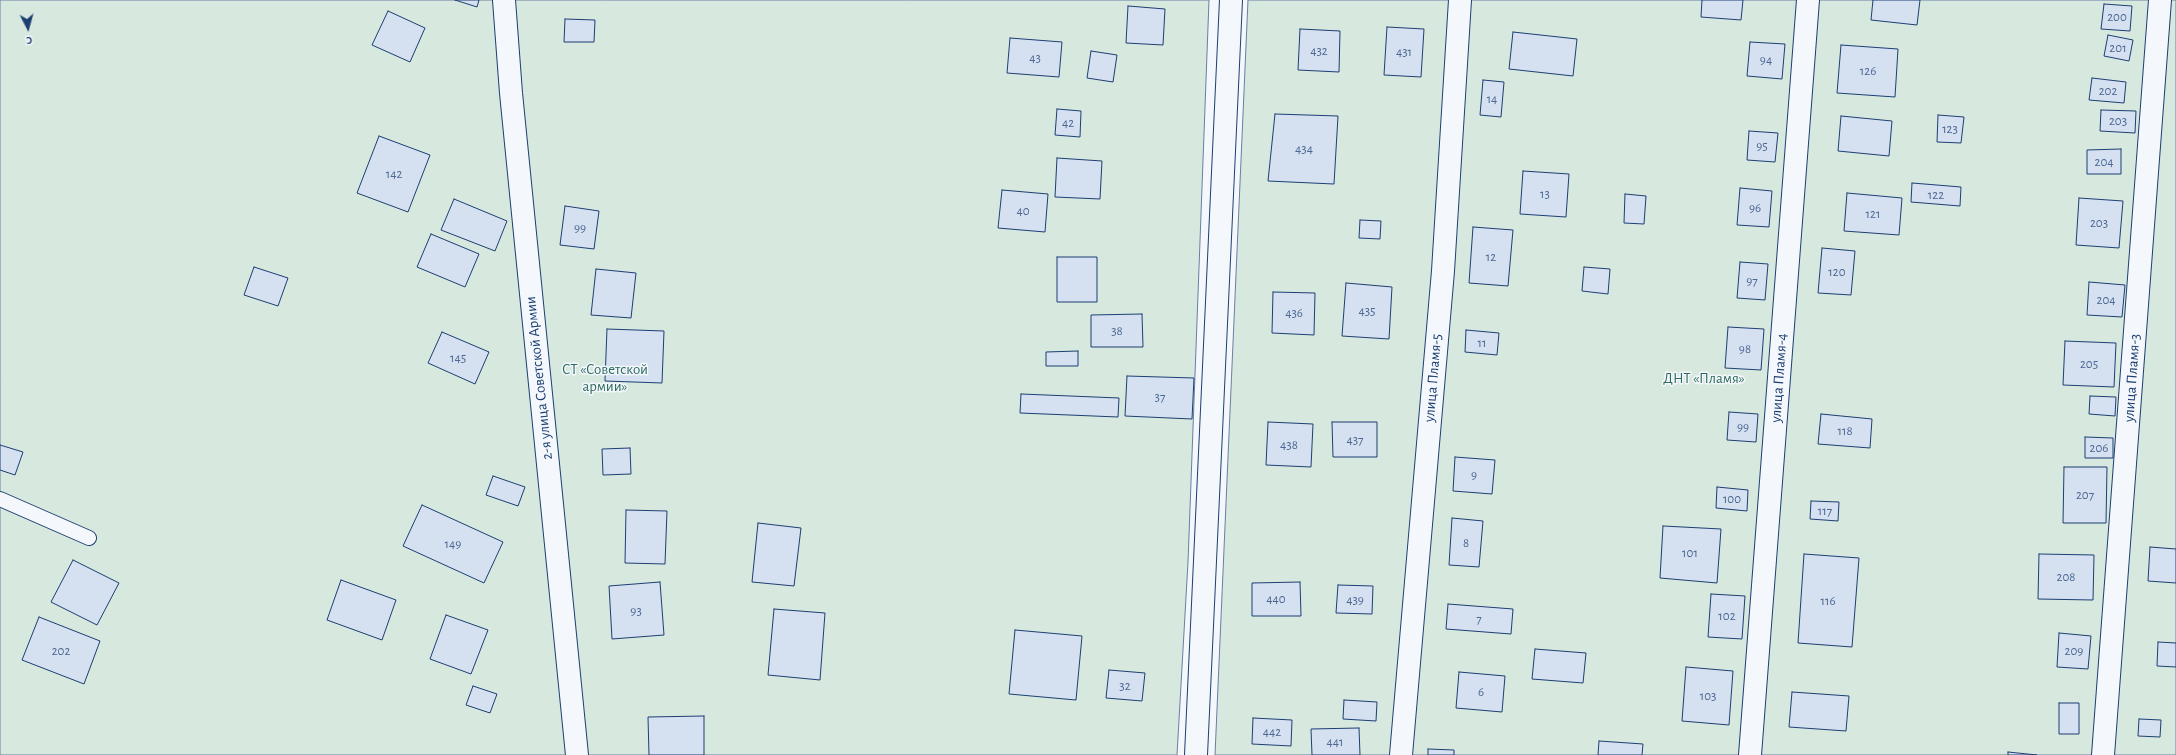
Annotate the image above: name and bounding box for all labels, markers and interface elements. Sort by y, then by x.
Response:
north arrow [8,8,48,48]
house number: 200 [2107,9,2127,25]
text: С [26,35,33,46]
house number: 201 [2109,40,2127,56]
house number: 432 [1310,43,1328,59]
house number: 431 [1396,44,1412,60]
house number: 43 [1029,50,1041,66]
house number: 94 [1760,52,1772,68]
house number: 126 [1860,63,1876,79]
house number: 202 [2099,83,2117,99]
house number: 14 [1487,91,1497,107]
house number: 203 [2109,113,2127,129]
house number: 42 [1062,115,1074,131]
house number: 123 [1942,121,1958,137]
house number: 95 [1756,138,1768,154]
house number: 434 [1295,141,1313,157]
house number: 204 [2094,154,2114,170]
house number: 142 [386,166,402,182]
house number: 13 [1540,186,1550,202]
house number: 122 [1928,187,1944,203]
house number: 96 [1749,200,1761,216]
house number: 40 [1016,203,1030,219]
house number: 121 [1866,206,1880,222]
house number: 203 [2090,215,2108,231]
house number: 99 [574,220,586,236]
house number: 12 [1486,249,1496,265]
house number: 120 [1828,264,1846,280]
house number: 97 [1746,273,1758,289]
house number: 204 [2096,292,2116,308]
street label: 2-я улица Советской Армии [521,295,557,461]
house number: 435 [1358,303,1376,319]
house number: 436 [1285,305,1303,321]
house number: 38 [1111,323,1123,339]
street label: улица Пламя-5 [1420,333,1446,423]
street label: улица Пламя-4 [1767,333,1791,423]
street label: улица Пламя-3 [2120,333,2144,423]
house number: 11 [1478,335,1486,351]
house number: 98 [1739,341,1751,357]
house number: 145 [450,350,466,366]
house number: 205 [2080,356,2098,372]
park label: СТ «Советской армии» [562,360,648,395]
park label: ДНТ «Пламя» [1663,369,1745,387]
house number: 37 [1155,389,1165,405]
house number: 99 [1737,419,1749,435]
house number: 118 [1837,423,1853,439]
house number: 437 [1346,432,1364,448]
house number: 438 [1280,437,1298,453]
house number: 206 [2090,440,2108,456]
house number: 9 [1471,467,1477,483]
house number: 207 [2076,487,2094,503]
house number: 100 [1723,491,1741,507]
house number: 117 [1818,503,1832,519]
house number: 8 [1463,535,1469,551]
house number: 149 [445,536,461,552]
house number: 101 [1682,545,1698,561]
house number: 208 [2057,569,2075,585]
house number: 440 [1266,591,1286,607]
house number: 439 [1346,592,1364,608]
house number: 116 [1820,593,1836,609]
house number: 93 [630,603,642,619]
house number: 102 [1718,608,1736,624]
house number: 7 [1476,611,1482,627]
house number: 202 [52,643,70,659]
house number: 209 [2065,643,2083,659]
house number: 32 [1119,678,1131,694]
house number: 6 [1478,684,1484,700]
house number: 103 [1700,688,1716,704]
house number: 442 [1263,724,1281,740]
house number: 441 [1327,734,1343,750]

